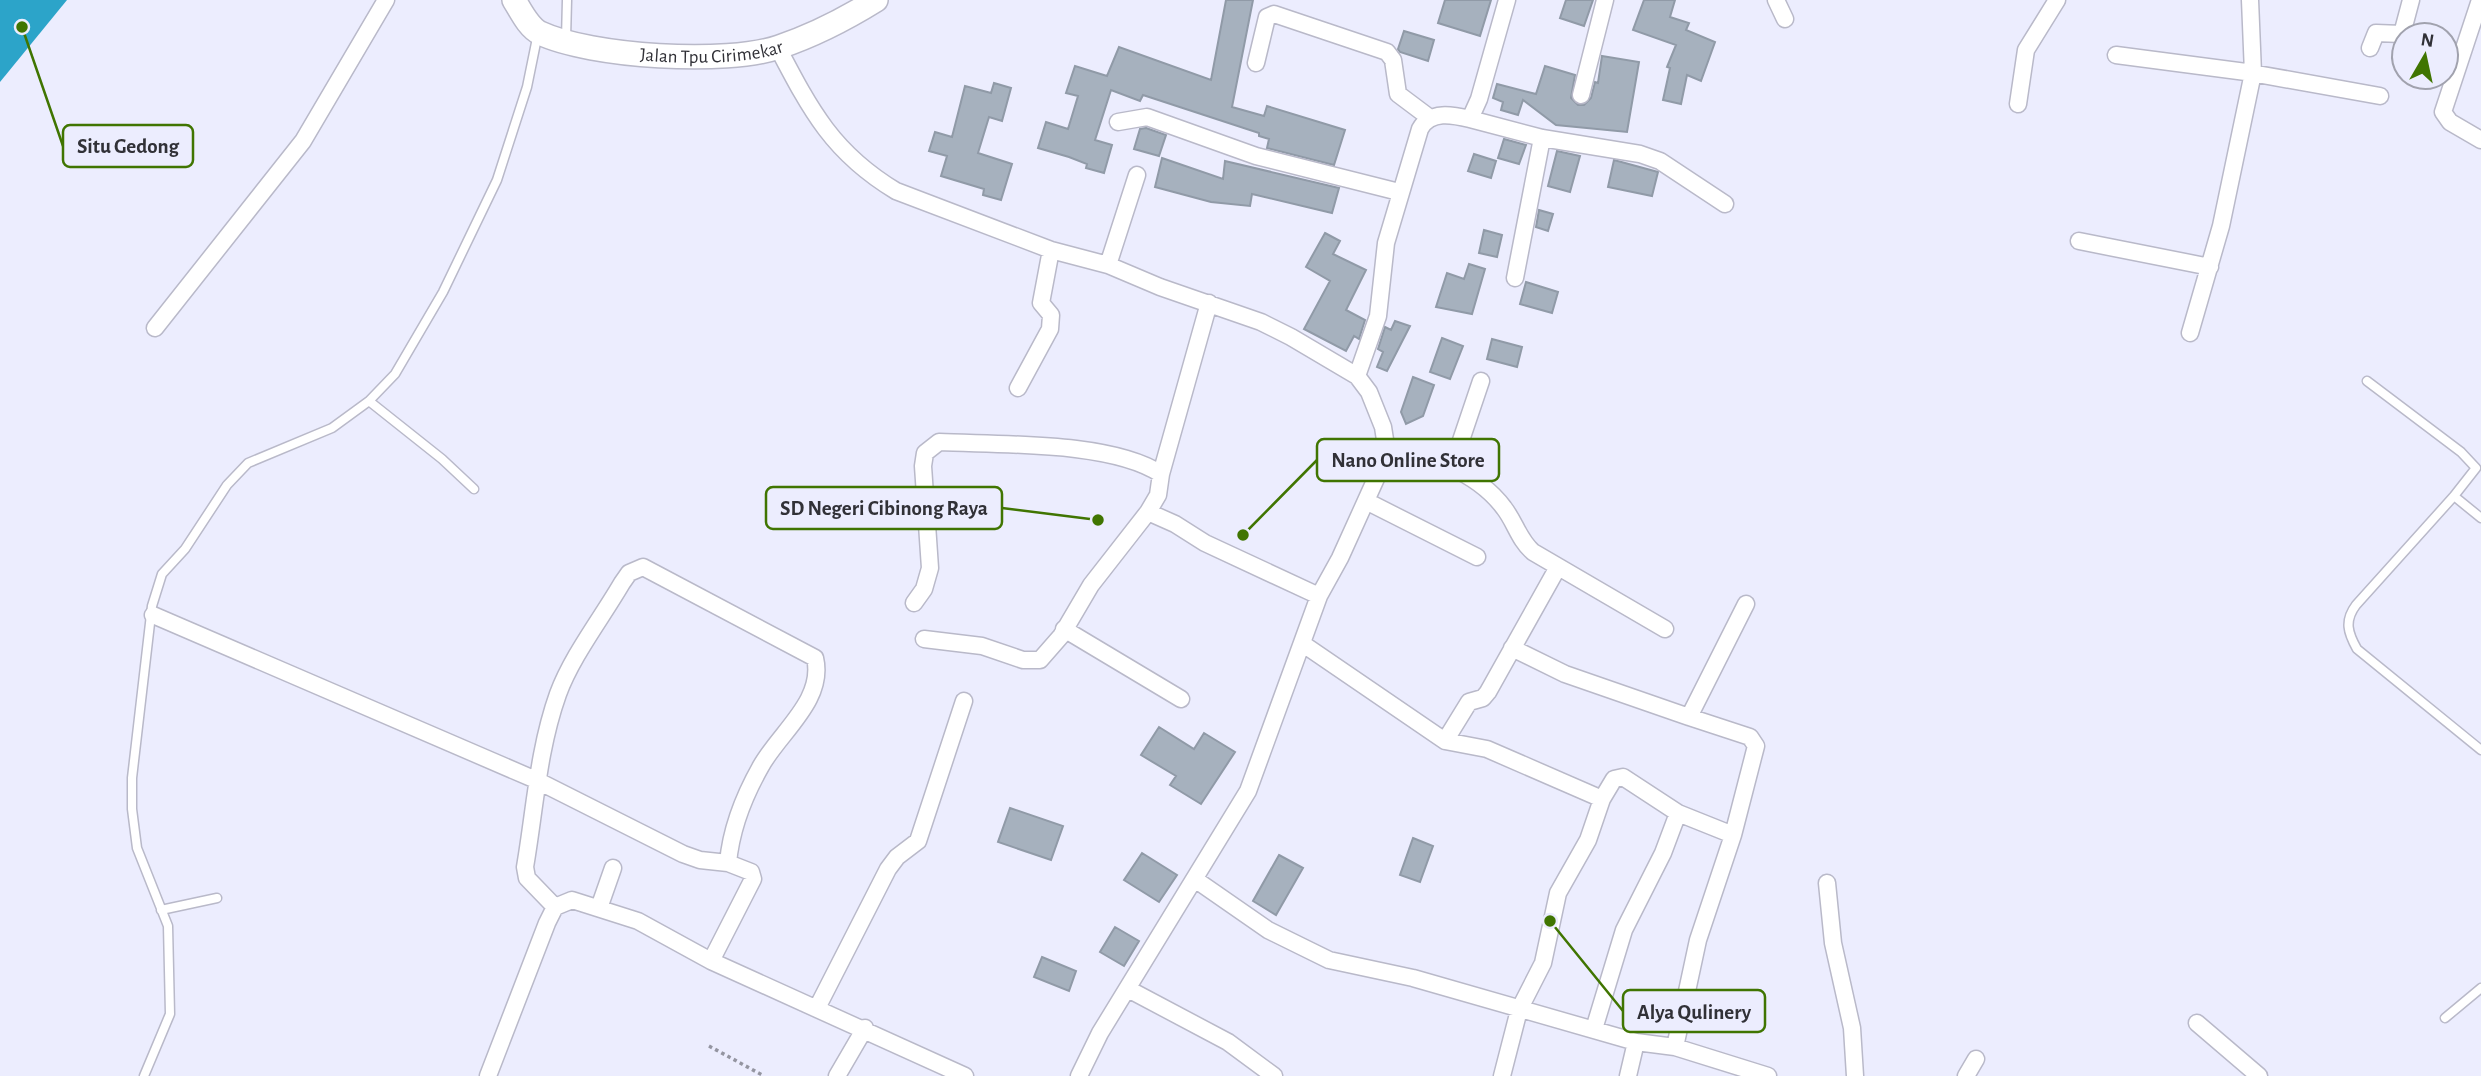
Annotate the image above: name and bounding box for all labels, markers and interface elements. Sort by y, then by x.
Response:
north arrow [2390,21,2460,91]
text: N [2419,30,2435,51]
street label: Jalan Tpu Cirimekar [639,37,785,66]
callout: Situ Gedong [63,125,193,167]
text: Situ Gedong [77,136,180,157]
callout: Nano Online Store [1317,439,1499,481]
text: Nano Online Store [1331,450,1485,471]
callout: SD Negeri Cibinong Raya [766,487,1002,529]
text: SD Negeri Cibinong Raya [780,498,988,519]
callout: Alya Qulinery [1623,990,1765,1032]
text: Alya Qulinery [1637,1002,1752,1024]

